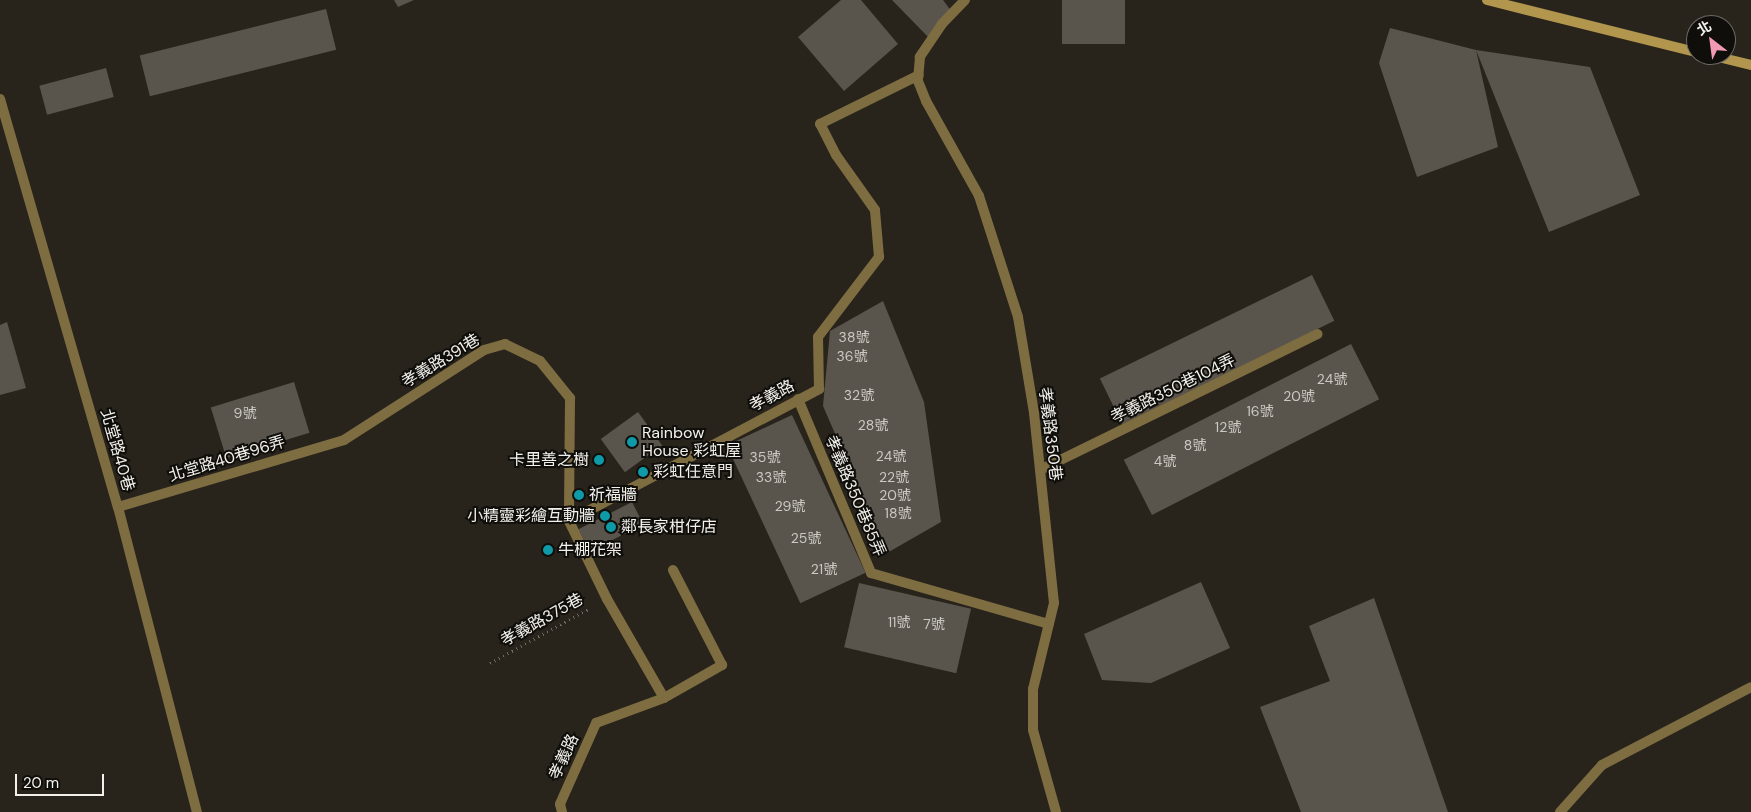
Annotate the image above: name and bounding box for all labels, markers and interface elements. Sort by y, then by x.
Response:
north arrow [1686,15,1736,65]
text: 北 [1693,17,1715,39]
house number: 38號 [839,329,869,345]
street label: 孝義路391巷 [398,330,484,392]
house number: 36號 [836,348,868,364]
street label: 孝義路350巷104弄 [1108,351,1238,427]
house number: 24號 [1317,371,1347,387]
street label: 孝義路 [746,376,798,416]
street label: 孝義路350巷 [1035,386,1065,482]
house number: 32號 [844,387,874,403]
house number: 20號 [1283,388,1315,404]
house number: 16號 [1246,403,1274,419]
house number: 9號 [234,405,256,421]
street label: 北堂路40巷 [96,407,138,493]
house number: 28號 [858,417,888,433]
house number: 12號 [1215,419,1241,435]
place label: Rainbow House 彩虹屋 [642,423,741,461]
street label: 北堂路40巷96弄 [166,432,288,486]
street label: 孝義路350巷85弄 [821,433,889,559]
marker: Rainbow House 彩虹屋 [626,436,638,448]
house number: 8號 [1184,437,1206,453]
house number: 24號 [876,448,906,464]
house number: 35號 [750,449,780,465]
place label: 卡里善之樹 [509,450,589,470]
house number: 4號 [1154,453,1176,469]
marker: 卡里善之樹 [593,454,605,466]
place label: 彩虹任意門 [653,462,733,482]
marker: 彩虹任意門 [637,466,649,478]
house number: 33號 [756,469,786,485]
house number: 22號 [879,469,909,485]
place label: 祈福牆 [589,485,637,505]
house number: 20號 [879,487,911,503]
marker: 祈福牆 [573,489,585,501]
house number: 29號 [775,498,805,514]
house number: 18號 [885,505,911,521]
place label: 小精靈彩繪互動牆 [467,506,595,526]
marker: 小精靈彩繪互動牆 [599,510,611,522]
place label: 鄰長家柑仔店 [621,517,717,537]
marker: 鄰長家柑仔店 [605,521,617,533]
house number: 25號 [791,530,821,546]
place label: 牛棚花架 [558,540,622,560]
marker: 牛棚花架 [542,544,554,556]
house number: 21號 [811,561,837,577]
street label: 孝義路375巷 [498,590,586,650]
house number: 11號 [888,614,910,630]
house number: 7號 [923,616,945,632]
street label: 孝義路 [545,731,583,783]
scale bar [18,764,106,796]
text: 20 m [23,773,59,793]

